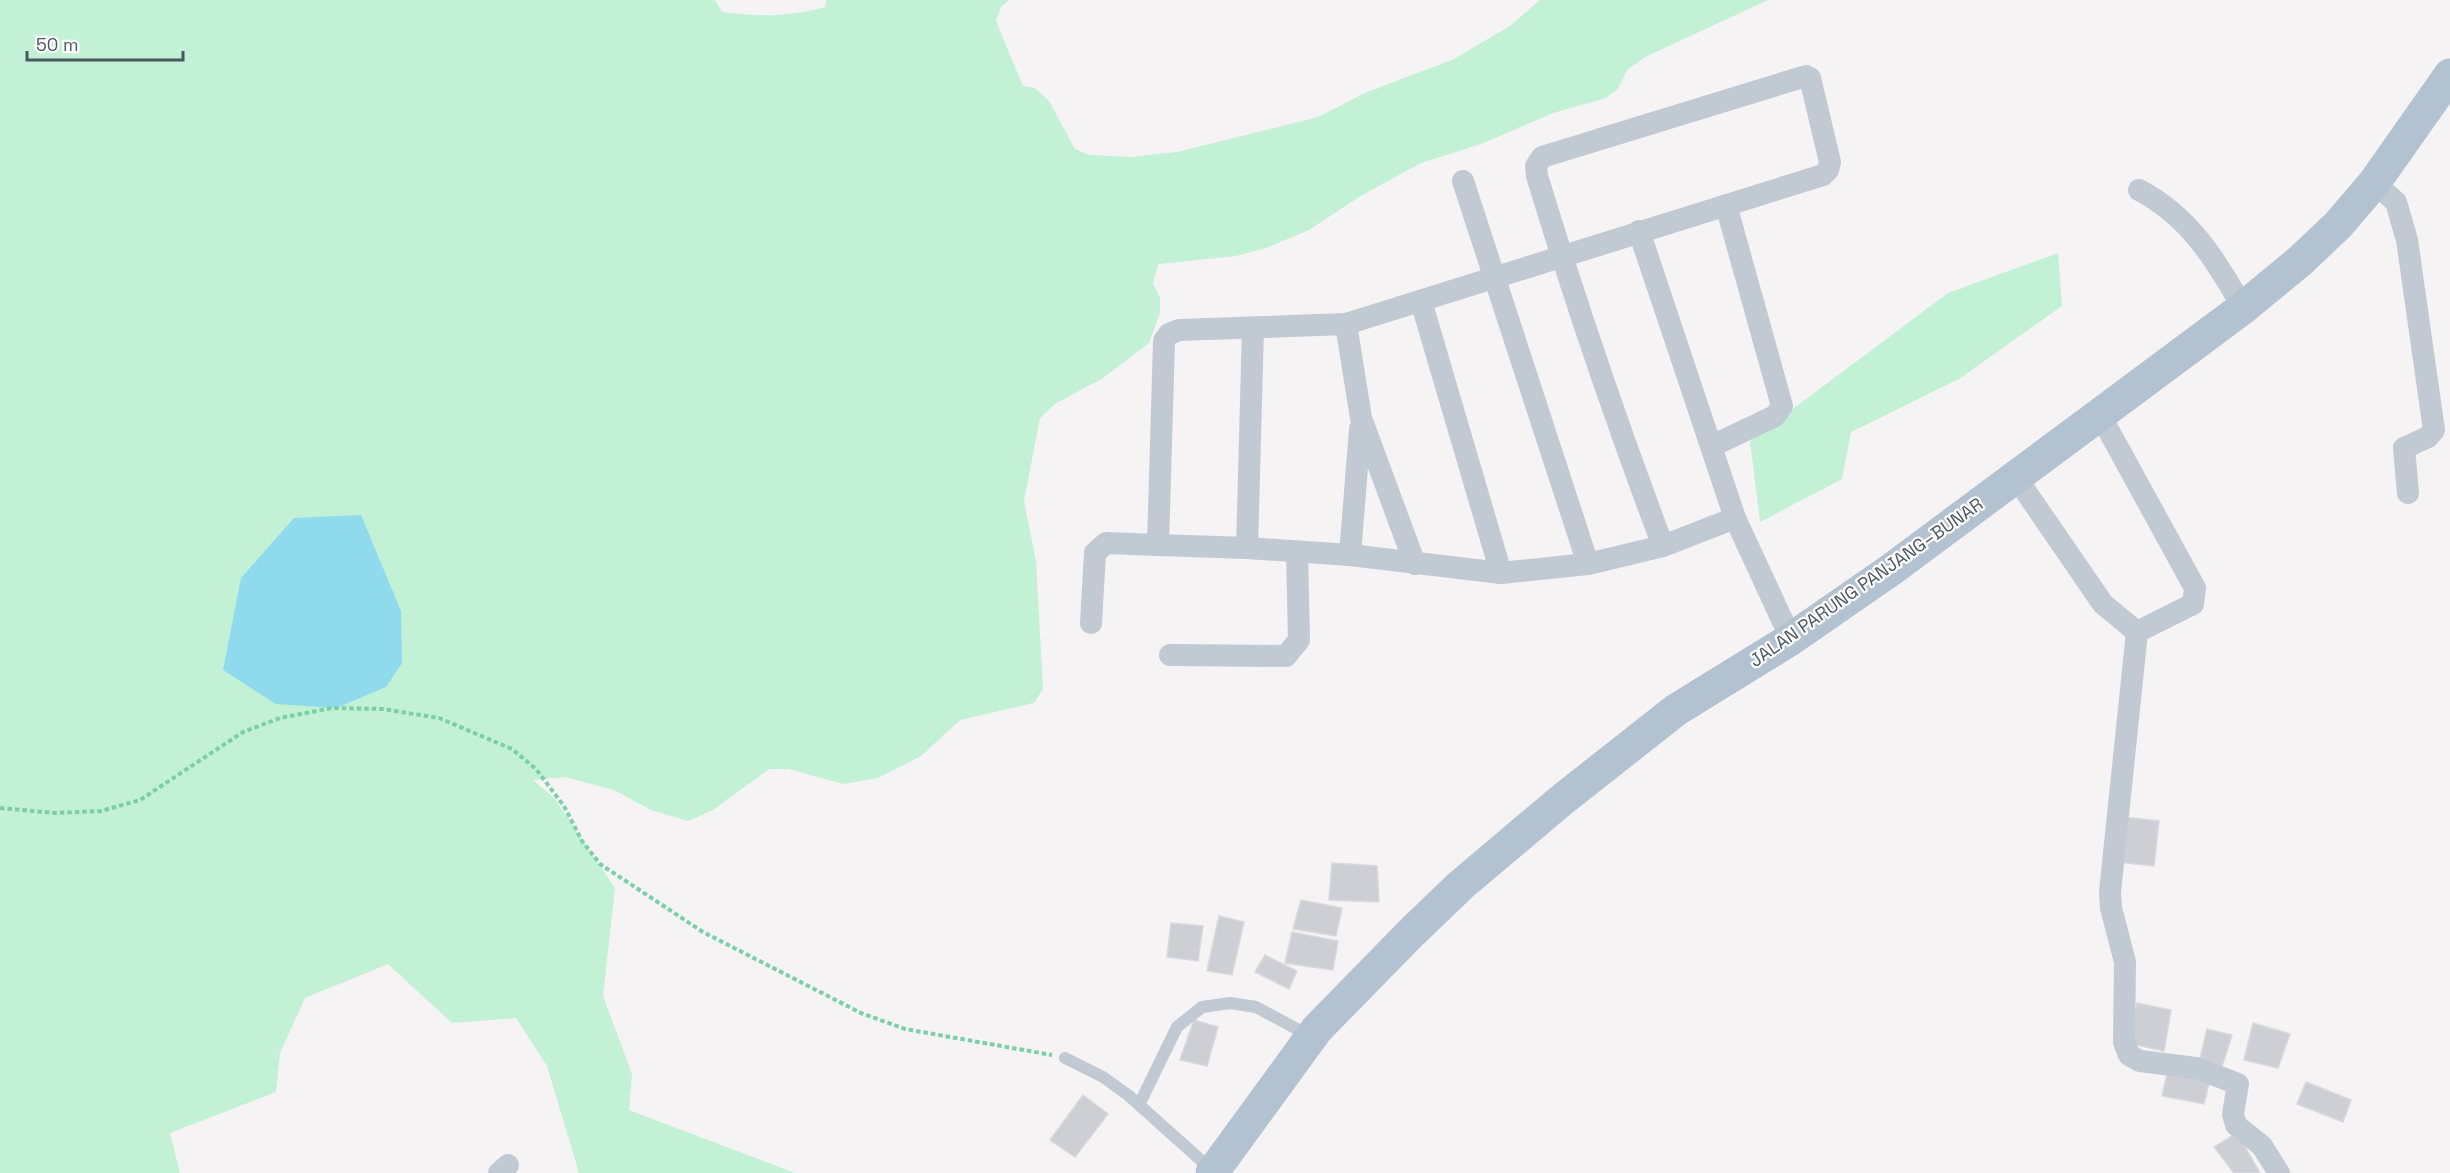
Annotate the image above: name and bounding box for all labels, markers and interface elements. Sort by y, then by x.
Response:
scale bar [27,24,183,62]
text: 50 m [36,33,78,56]
street label: JALAN PARUNG PANJANG–BUNAR [1745,492,1987,672]

